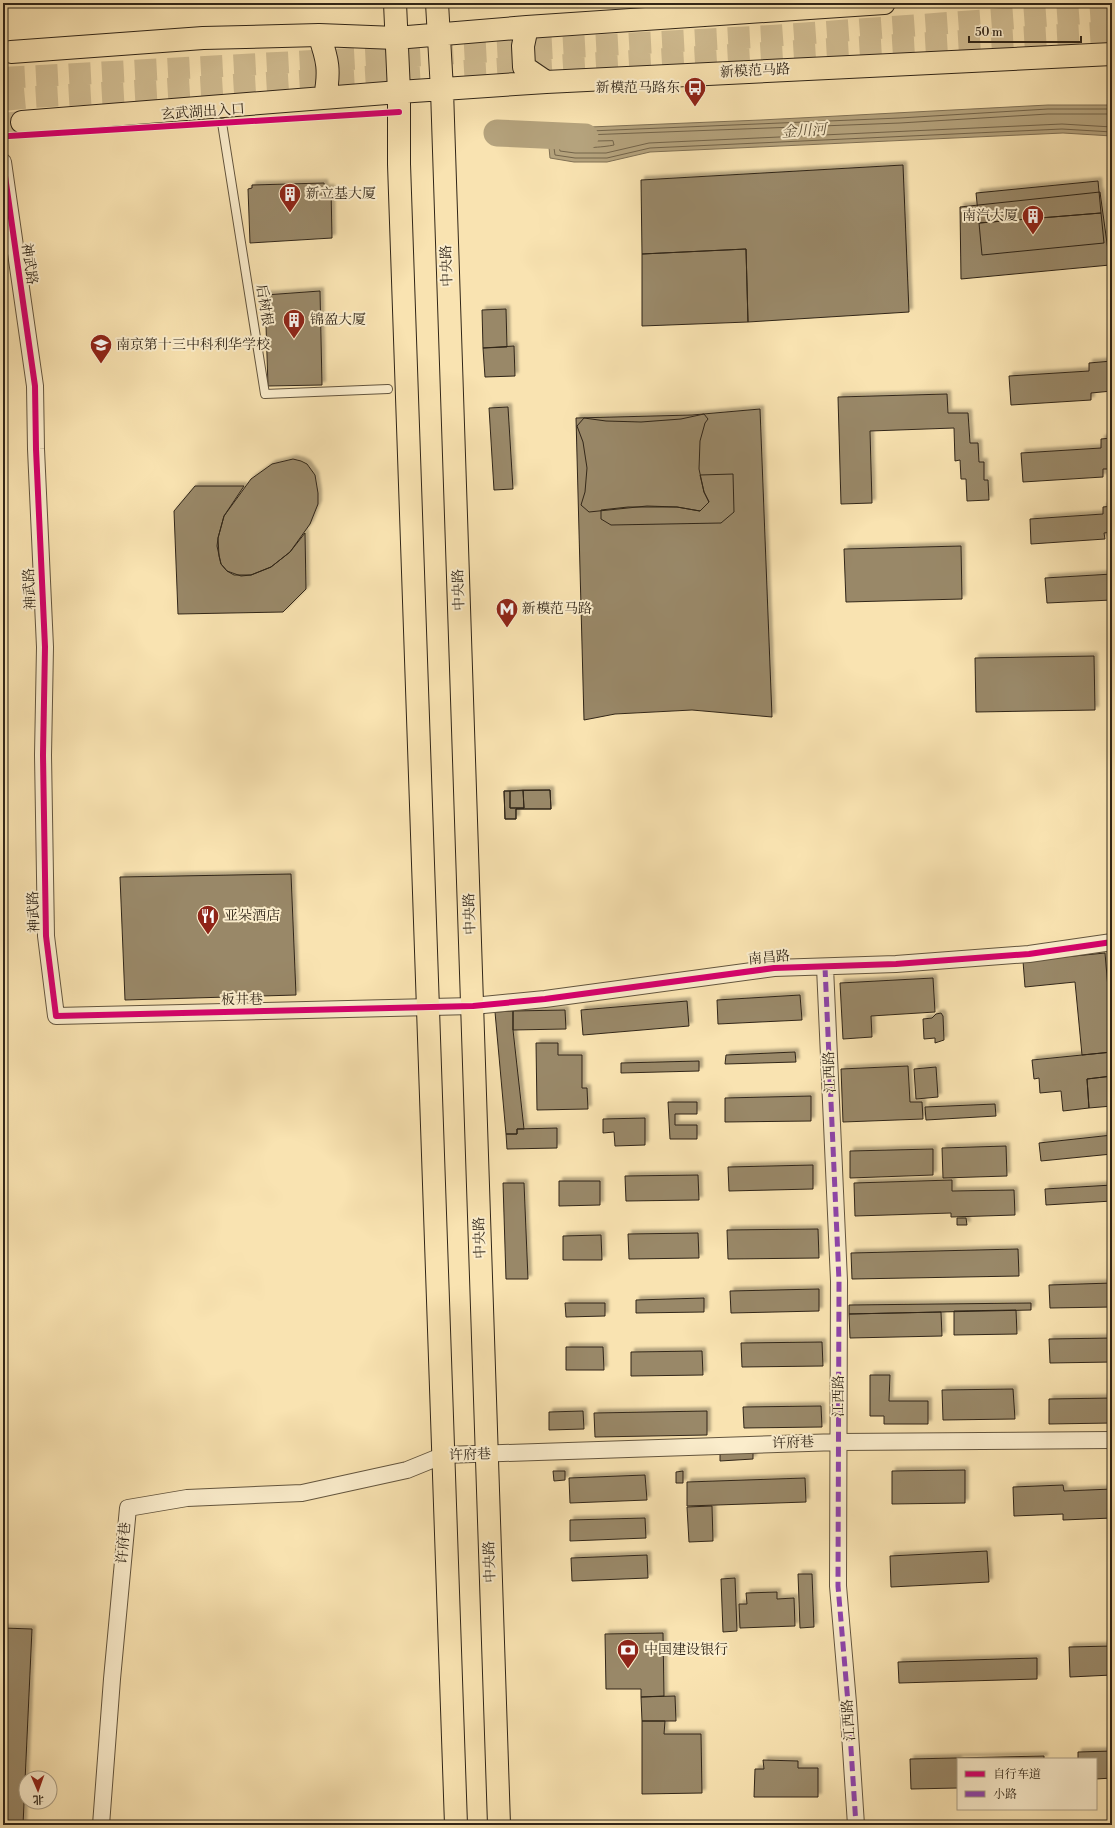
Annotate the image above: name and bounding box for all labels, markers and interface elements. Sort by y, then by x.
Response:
scale bar [969,18,1081,44]
text: 50 m [975,25,1003,40]
street label: 新模范马路 [720,60,790,82]
bus stop icon: 新模范马路东 [682,75,708,108]
place label: 新模范马路东 [596,79,680,97]
street label: 玄武湖出入口 [160,100,246,124]
water label: 金川河 [781,120,830,142]
building icon: 新立基大厦 [277,181,303,214]
place label: 新立基大厦 [306,185,376,203]
building icon: 南汽大厦 [1020,203,1046,236]
place label: 南汽大厦 [962,207,1018,225]
street label: 神武路 [17,242,41,286]
street label: 中央路 [437,245,457,287]
street label: 后树根 [252,283,276,327]
building icon: 锦盈大厦 [281,307,307,340]
place label: 锦盈大厦 [310,311,366,329]
school or university icon: 南京第十三中科利华学校 [88,332,114,365]
place label: 南京第十三中科利华学校 [116,336,270,354]
street label: 神武路 [20,568,40,610]
street label: 中央路 [449,569,469,611]
metro station icon: 新模范马路 [494,596,520,629]
place label: 新模范马路 [522,600,592,618]
street label: 神武路 [24,891,44,933]
street label: 中央路 [460,893,480,935]
restaurant icon: 亚朵酒店 [195,903,221,936]
place label: 亚朵酒店 [224,907,280,925]
street label: 南昌路 [747,947,791,969]
street label: 板井巷 [221,991,263,1009]
street label: 江西路 [820,1051,840,1093]
street label: 中央路 [470,1217,490,1259]
street label: 江西路 [830,1375,848,1417]
street label: 许府巷 [772,1433,814,1453]
street label: 许府巷 [449,1445,491,1465]
street label: 许府巷 [113,1521,135,1565]
street label: 中央路 [480,1541,500,1583]
bank icon: 中国建设银行 [615,1637,641,1670]
place label: 中国建设银行 [644,1641,728,1659]
street label: 江西路 [839,1698,859,1742]
legend [957,1758,1097,1810]
text: 自行车道 [993,1767,1041,1782]
north arrow [18,1770,58,1810]
text: 小路 [993,1787,1017,1802]
text: 北 [33,1792,44,1806]

